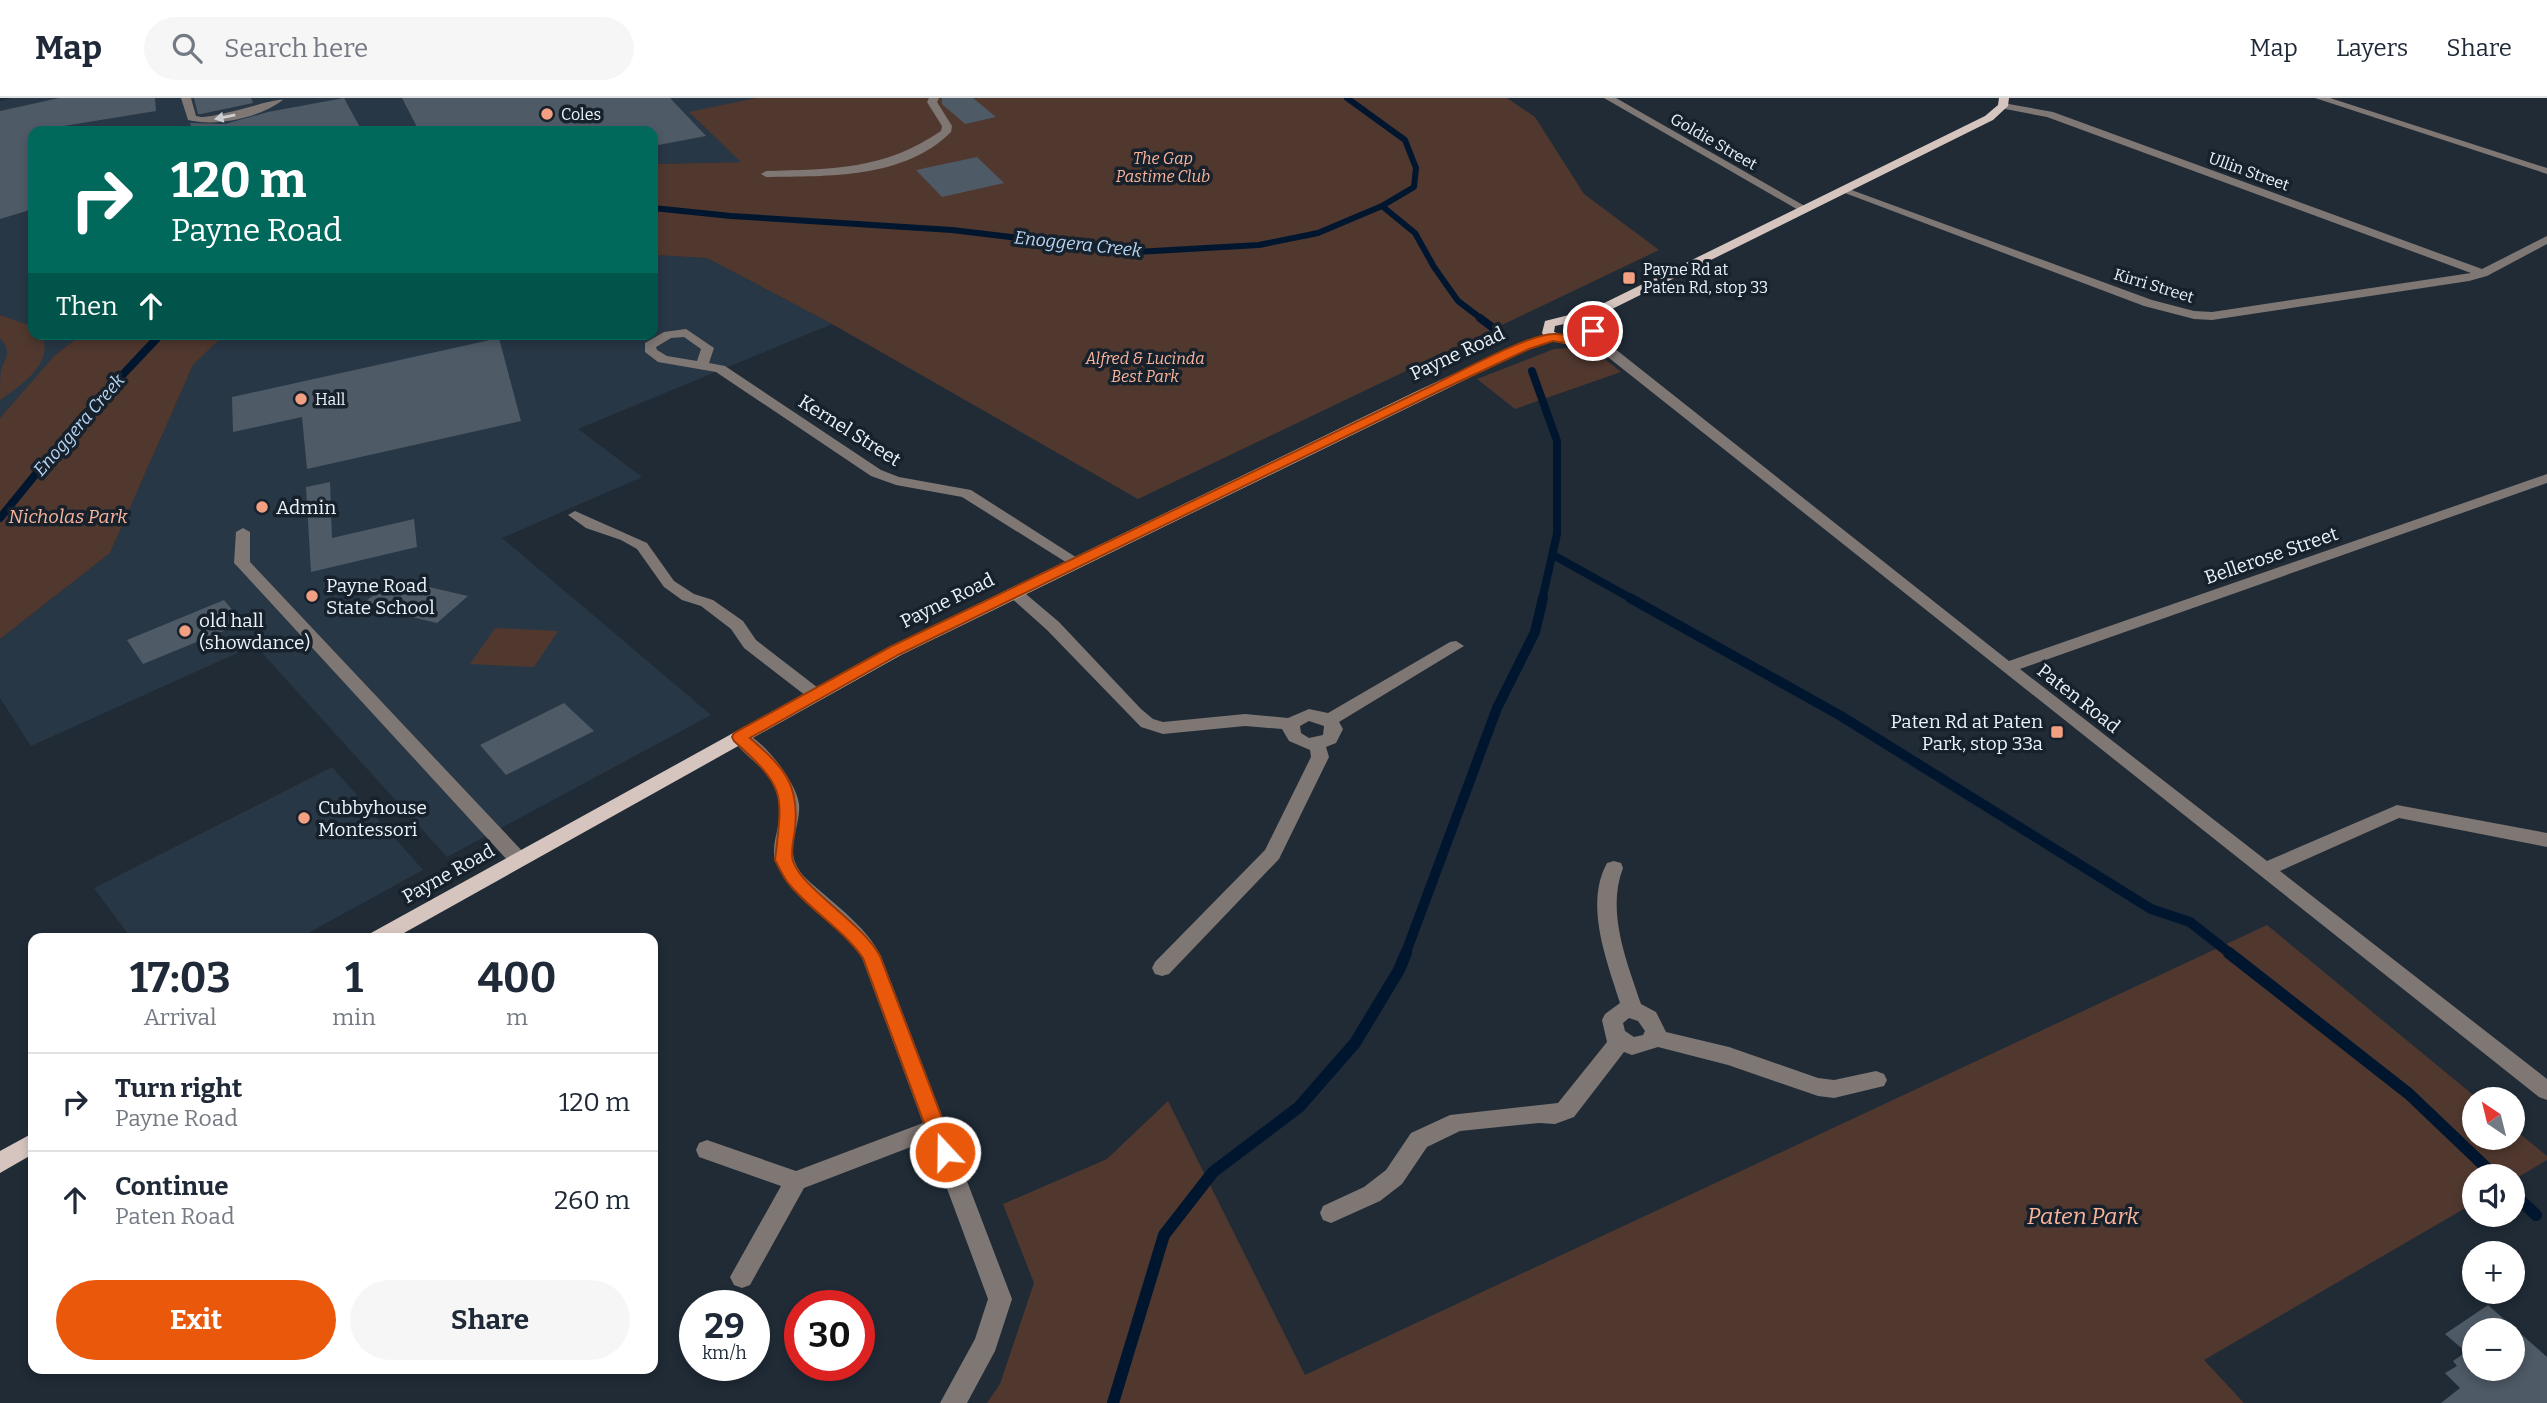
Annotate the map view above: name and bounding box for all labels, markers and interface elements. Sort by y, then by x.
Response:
search box [144,17,634,80]
text: Map [35,28,102,68]
icon: search [168,29,206,67]
text: Search here [224,33,368,64]
text: Map [2250,34,2298,62]
text: Layers [2336,34,2408,62]
text: Share [2446,34,2512,62]
place label: Coles [561,105,601,124]
marker: Coles [539,106,555,122]
street label: Goldie Street [1667,109,1761,174]
one-way arrow [214,111,236,122]
street label: Ullin Street [2206,148,2292,195]
park label: The Gap Pastime Club [1116,149,1210,186]
text: 120 m [171,151,306,210]
icon: right [56,154,147,245]
text: Payne Road [171,211,342,249]
water label: Enoggera Creek [1013,226,1143,262]
place label: Payne Rd at Paten Rd, stop 33 [1643,260,1768,297]
street label: Kirri Street [2112,264,2196,307]
marker: Payne Rd at Paten Rd, stop 33 [1621,270,1637,286]
icon: ahead [132,287,170,325]
text: Then [56,291,118,322]
pin [1563,301,1623,361]
icon: arrive [1574,312,1612,350]
street label: Payne Road [1406,322,1508,385]
park label: Alfred & Lucinda Best Park [1084,349,1205,386]
water label: Enoggera Creek [29,369,129,480]
place label: Hall [315,390,346,409]
street label: Kernel Street [794,390,905,471]
marker: Hall [293,391,309,407]
place label: Admin [276,496,336,519]
marker: Admin [254,499,270,515]
park label: Nicholas Park [8,505,128,528]
street label: Bellerose Street [2201,522,2341,589]
street label: Payne Road [897,568,998,633]
place label: Payne Road State School [326,574,435,619]
marker: Payne Road State School [304,588,320,604]
place label: old hall (showdance) [199,609,310,654]
marker: old hall (showdance) [177,623,193,639]
street label: Paten Road [2033,659,2125,738]
place label: Paten Rd at Paten Park, stop 33a [1890,710,2044,755]
marker: Paten Rd at Paten Park, stop 33a [2049,724,2065,740]
place label: Cubbyhouse Montessori [318,796,427,841]
marker: Cubbyhouse Montessori [296,810,312,826]
street label: Payne Road [398,839,498,908]
text: 17:03 [130,953,231,1003]
text: 1 [345,953,363,1003]
text: 400 [477,953,556,1003]
text: Arrival [144,1003,217,1031]
text: min [332,1003,376,1031]
text: m [506,1003,528,1031]
text: Turn right [115,1073,242,1104]
icon: right [56,1083,94,1121]
text: 120 m [559,1087,630,1118]
north arrow [2462,1087,2525,1150]
map controls [2462,1087,2525,1381]
text: Payne Road [115,1104,238,1132]
position arrow [908,1115,982,1189]
button: sound [2462,1164,2525,1227]
text: Continue [115,1171,229,1202]
icon: ahead [56,1181,94,1219]
text: 260 m [554,1185,630,1216]
text: Paten Road [115,1202,235,1230]
park label: Paten Park [2027,1202,2140,1230]
button: + [2462,1241,2525,1304]
button: Exit [56,1280,336,1360]
button: Share [350,1280,630,1360]
speed limit sign: 30 [784,1290,875,1381]
text: 29 [704,1305,745,1347]
button: − [2462,1318,2525,1381]
text: km/h [702,1342,747,1364]

